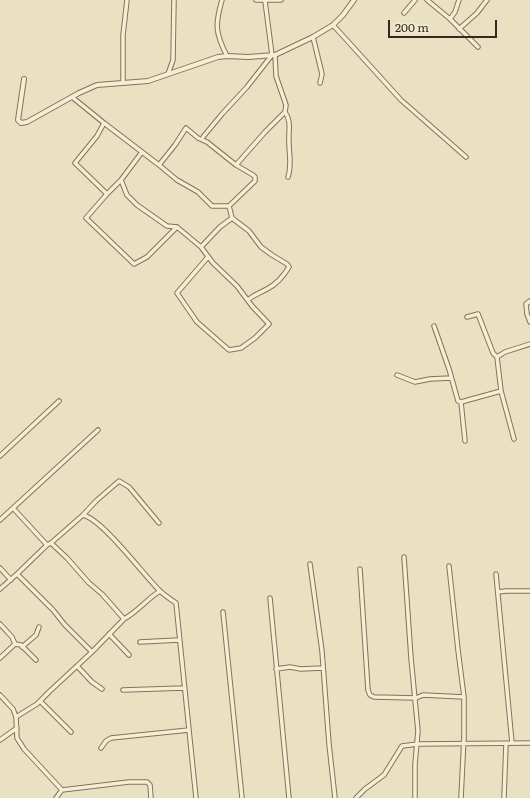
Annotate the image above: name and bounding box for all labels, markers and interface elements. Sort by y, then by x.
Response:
scale bar [390,12,499,38]
text: 200 m [395,18,429,36]

